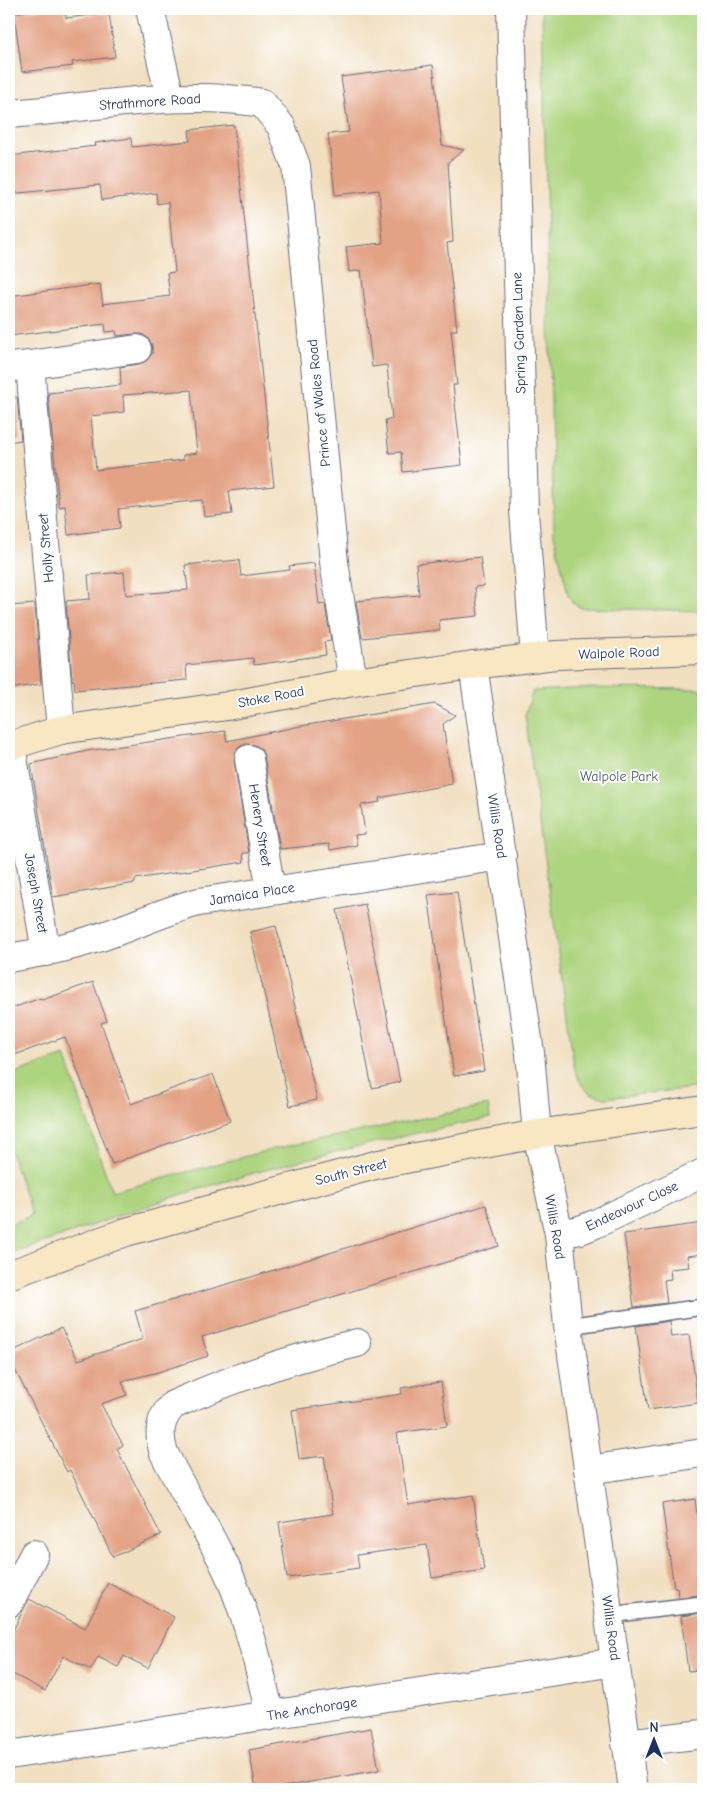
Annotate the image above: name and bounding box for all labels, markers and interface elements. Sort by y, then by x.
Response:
street label: Strathmore Road [99,90,201,114]
street label: Spring Garden Lane [508,272,530,394]
street label: Prince of Wales Road [304,339,334,467]
street label: Holly Street [34,512,58,583]
street label: Walpole Road [578,643,660,663]
street label: Stoke Road [236,682,306,712]
park label: Walpole Park [580,768,658,785]
street label: Henery Street [245,782,275,869]
street label: Willis Road [483,792,511,860]
street label: Joseph Street [21,852,52,935]
street label: Jamaica Place [208,879,296,909]
street label: South Street [313,1155,390,1189]
street label: Endeavour Close [583,1177,681,1235]
street label: Willis Road [541,1193,569,1261]
street label: Willis Road [598,1594,624,1662]
street label: The Anchorage [266,1693,358,1725]
north arrow [630,1716,680,1766]
text: N [649,1719,659,1736]

